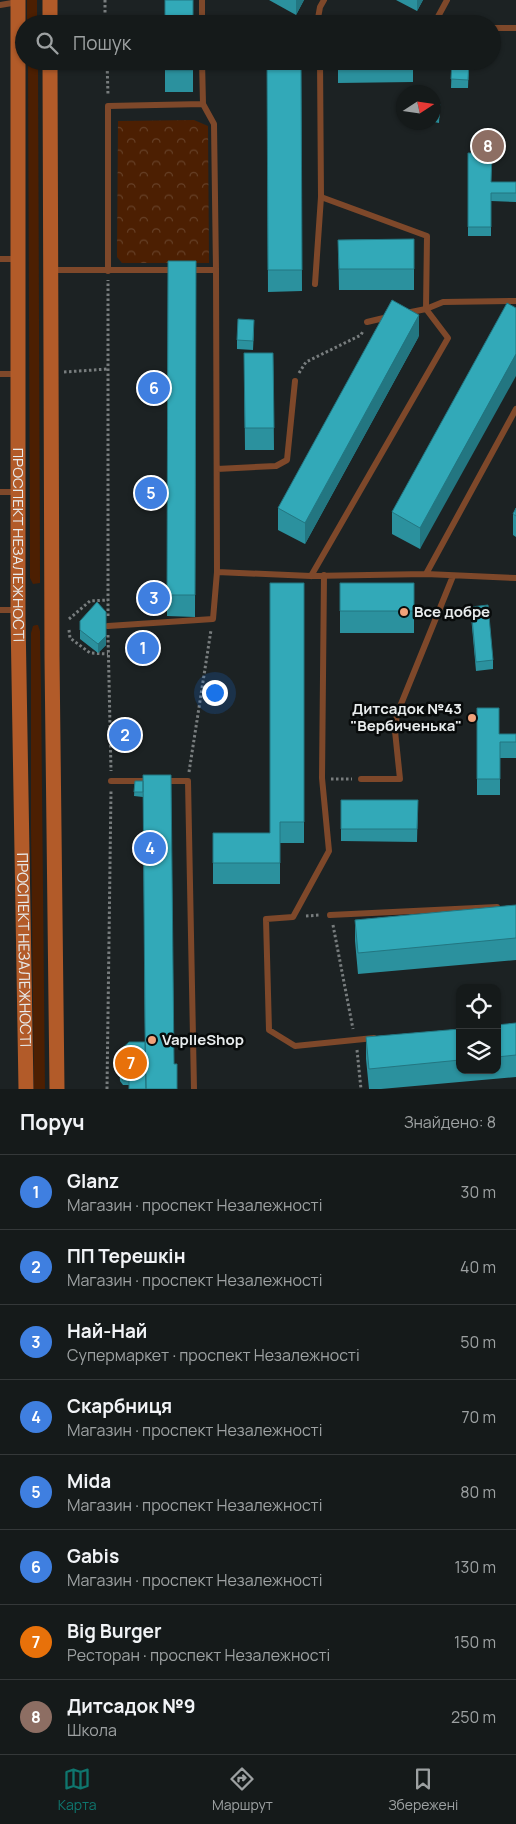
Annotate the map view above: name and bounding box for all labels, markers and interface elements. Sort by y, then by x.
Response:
search box [15,15,501,70]
icon: search [33,29,61,57]
text: Пошук [73,30,131,56]
north arrow [396,85,441,130]
pin: 8 [472,127,504,165]
pin: 6 [138,369,170,407]
street label: ПРОСПЕКТ НЕЗАЛЕЖНОСТІ [8,448,29,642]
pin: 5 [135,474,167,512]
pin: 3 [138,579,170,617]
place label: Все добре [414,601,490,622]
marker: Все добре [398,606,410,618]
pin: 1 [127,629,159,667]
your location [202,680,228,706]
place label: Дитсадок №43 "Вербиченька" [350,698,462,736]
marker: Дитсадок №43 "Вербиченька" [466,712,478,724]
pin: 2 [109,716,141,754]
pin: 4 [134,829,166,867]
street label: ПРОСПЕКТ НЕЗАЛЕЖНОСТІ [12,853,36,1047]
map controls [456,984,501,1074]
button: locate [456,984,501,1029]
place label: VaplleShop [162,1029,244,1050]
button: layers [456,1029,501,1074]
marker: VaplleShop [146,1034,158,1046]
pin: 7 [115,1044,147,1082]
text: Поруч [20,1108,85,1136]
text: Знайдено: 8 [404,1111,496,1133]
text: Glanz [67,1168,119,1194]
text: 1 [32,1181,40,1203]
text: 30 m [461,1181,496,1203]
text: Магазин · проспект Незалежності [67,1194,322,1216]
text: ПП Терешкін [67,1243,185,1269]
text: 2 [31,1256,41,1278]
text: 40 m [460,1256,496,1278]
text: Магазин · проспект Незалежності [67,1269,322,1291]
text: Най-Най [67,1318,147,1344]
text: 3 [31,1331,41,1353]
text: 50 m [460,1331,496,1353]
text: Супермаркет · проспект Незалежності [67,1344,360,1366]
text: Скарбниця [67,1393,172,1419]
text: 4 [31,1406,41,1428]
text: 70 m [461,1406,496,1428]
text: Магазин · проспект Незалежності [67,1419,322,1441]
text: Mida [67,1468,111,1494]
text: 5 [31,1481,41,1503]
text: 80 m [460,1481,496,1503]
text: Магазин · проспект Незалежності [67,1494,322,1516]
text: Gabis [67,1543,119,1569]
text: 6 [31,1556,41,1578]
text: 130 m [454,1556,496,1578]
text: Магазин · проспект Незалежності [67,1569,322,1591]
text: Big Burger [67,1618,162,1644]
text: 7 [32,1631,40,1653]
text: 150 m [454,1631,496,1653]
text: Ресторан · проспект Незалежності [67,1644,330,1666]
text: Дитсадок №9 [67,1693,196,1719]
text: 8 [31,1706,41,1728]
text: 250 m [451,1706,496,1728]
text: Школа [67,1719,117,1741]
tab: Карта [58,1765,97,1814]
tab: Маршрут [212,1765,273,1814]
tab: Збережені [388,1765,458,1814]

